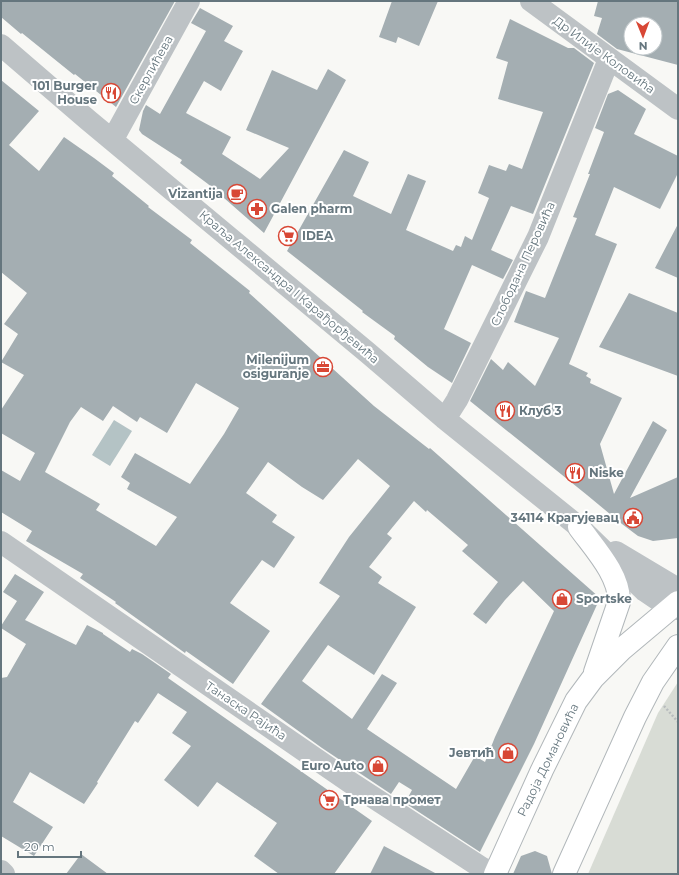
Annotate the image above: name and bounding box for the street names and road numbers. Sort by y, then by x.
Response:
street label: Др Илије Коловића [551,13,658,97]
street label: Скерлићева [125,33,176,107]
street label: Слободана Перовића [487,199,558,329]
street label: Краља Александра I Карађорђевића [196,207,382,366]
street label: Танаска Рајића [203,678,290,743]
street label: Радоја Домановића [514,701,581,819]

